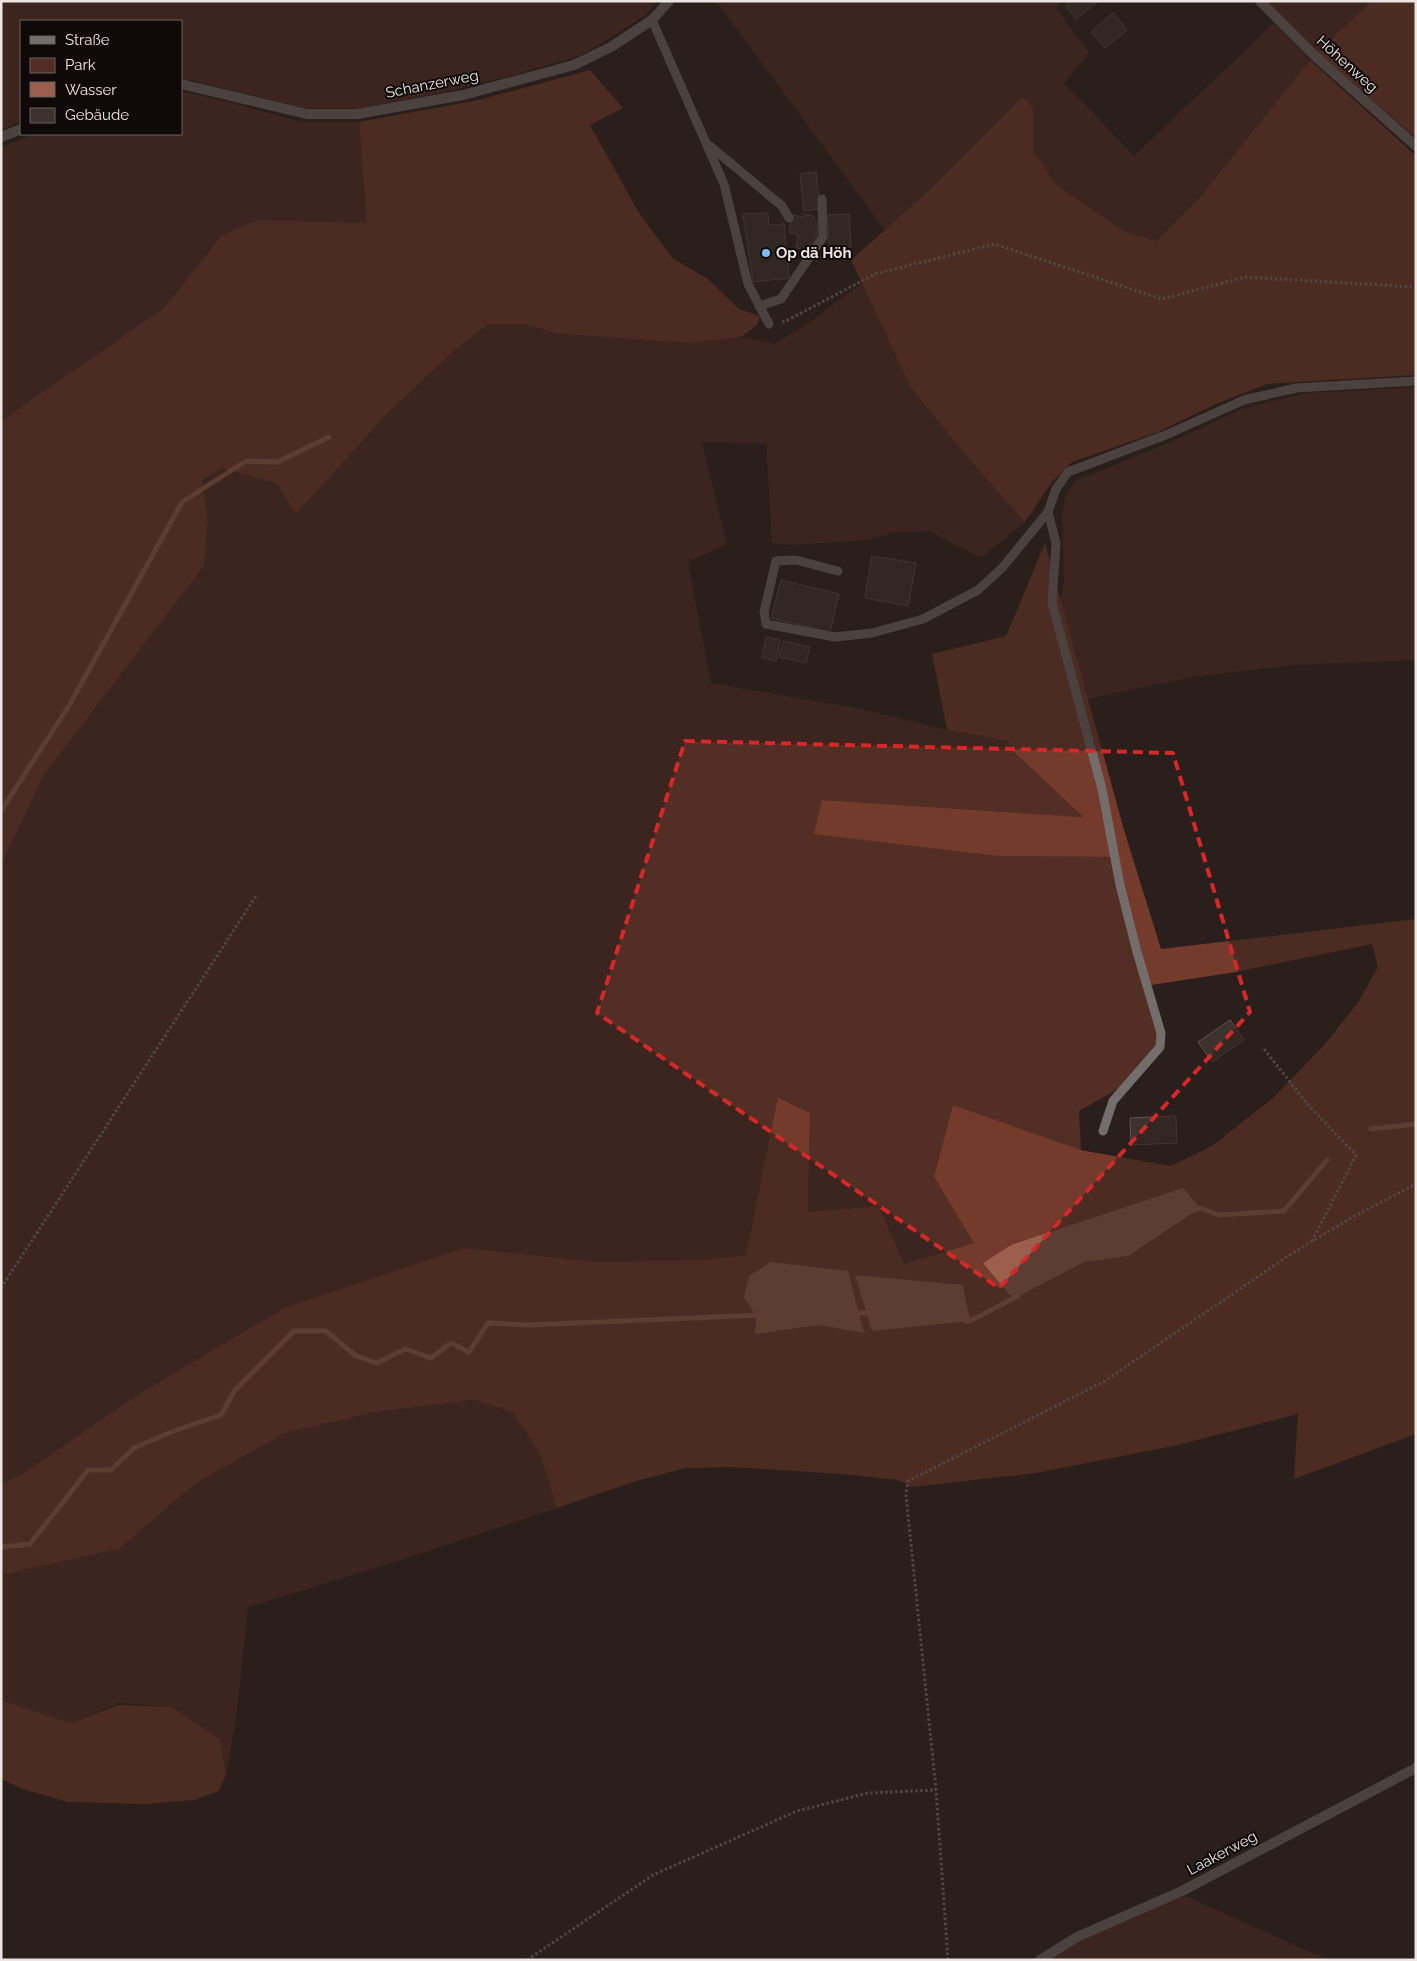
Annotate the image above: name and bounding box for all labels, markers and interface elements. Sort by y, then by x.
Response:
legend [20,20,182,135]
text: Straße [65,31,110,49]
street label: Höhenweg [1313,32,1381,96]
text: Park [65,56,96,74]
street label: Schanzerweg [384,66,480,102]
text: Wasser [65,81,117,99]
text: Gebäude [65,106,129,124]
place label: Op dä Höh [776,244,851,262]
marker: Op dä Höh [760,247,772,259]
street label: Laakerweg [1184,1827,1260,1879]

